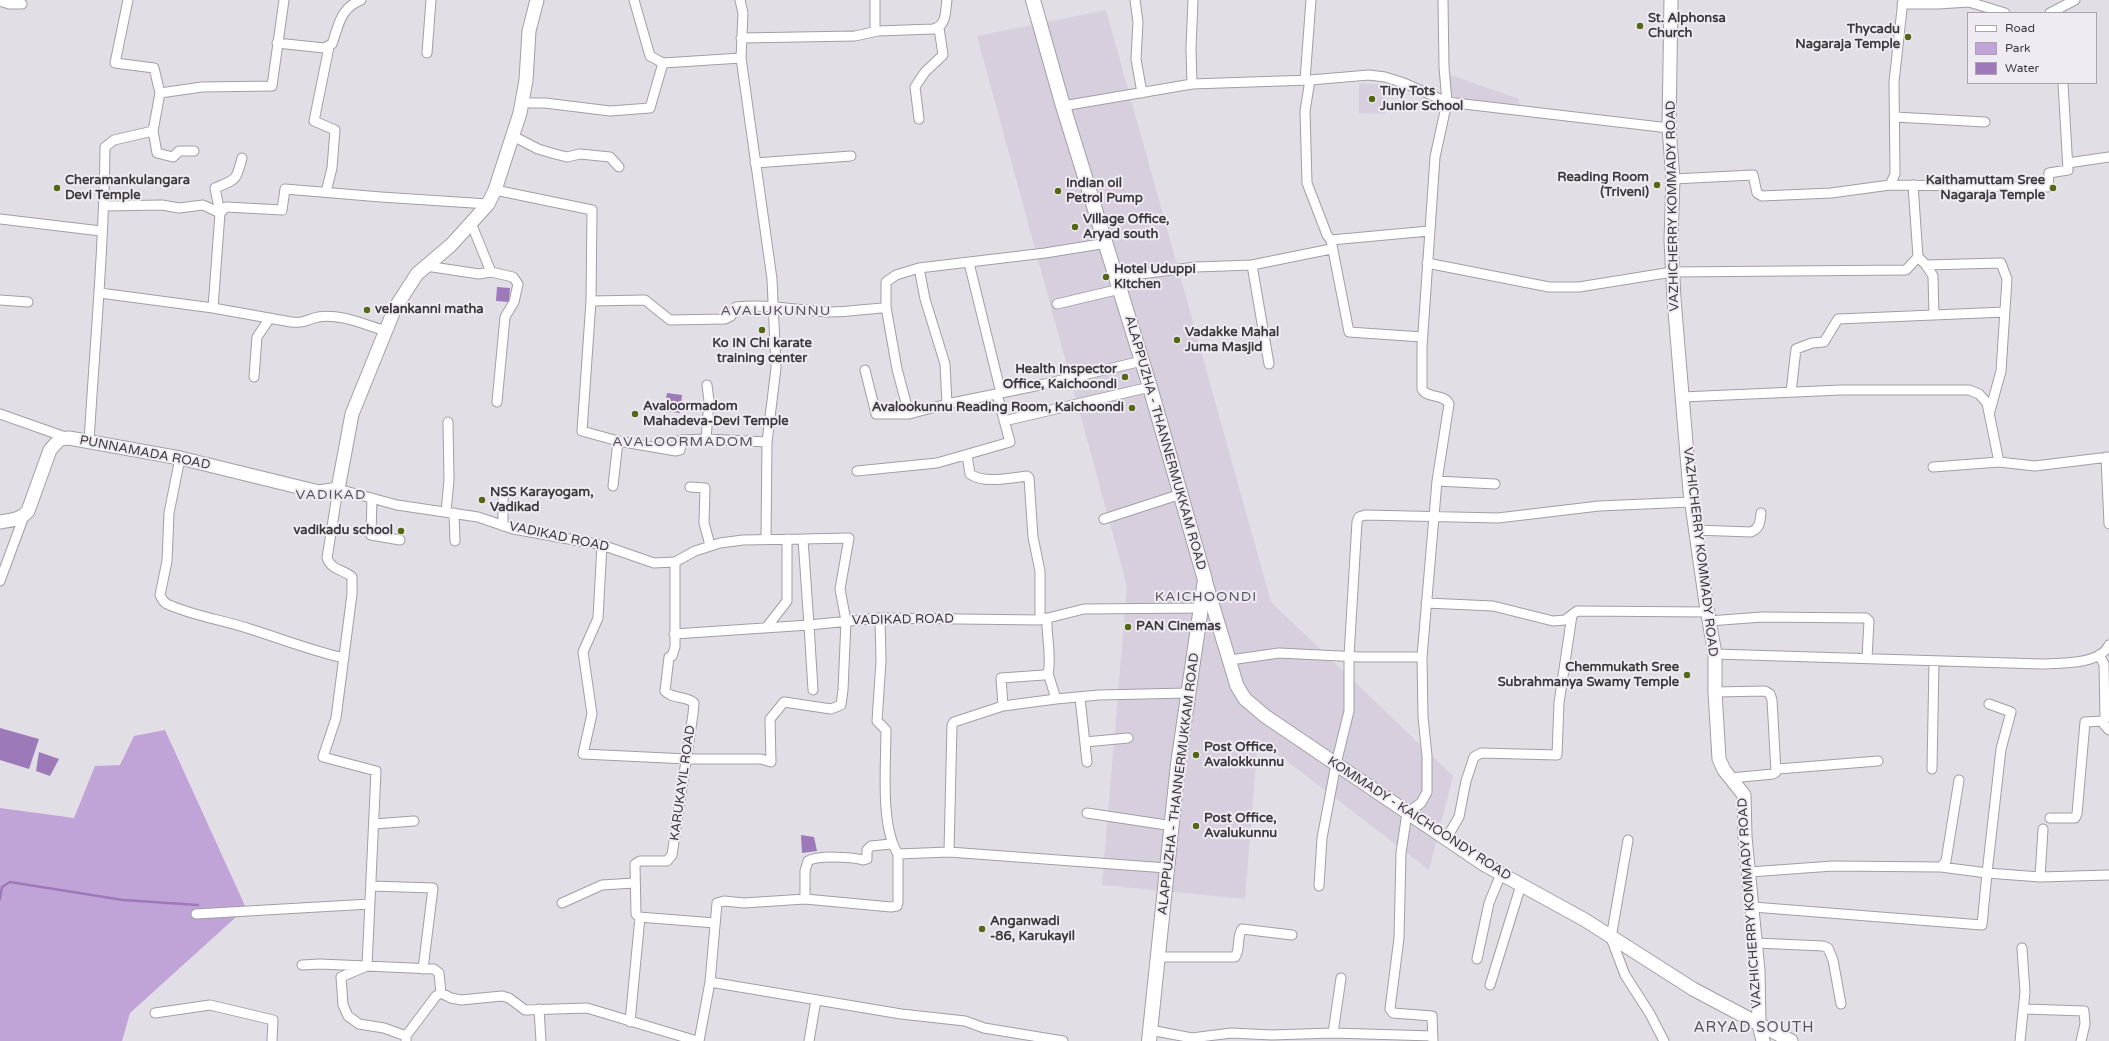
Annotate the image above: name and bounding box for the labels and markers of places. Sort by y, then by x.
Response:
place label: St. Alphonsa Church [1648,11,1726,42]
marker: St. Alphonsa Church [1635,21,1645,31]
place label: Thycadu Nagaraja Temple [1795,22,1900,53]
marker: Thycadu Nagaraja Temple [1903,32,1913,42]
place label: Tiny Tots Junior School [1380,84,1463,115]
marker: Tiny Tots Junior School [1367,94,1377,104]
place label: Reading Room (Triveni) [1557,170,1649,201]
place label: Cheramankulangara Devi Temple [65,173,190,204]
place label: Kaithamuttam Sree Nagaraja Temple [1926,173,2045,204]
place label: Indian oil Petrol Pump [1066,176,1143,207]
marker: Reading Room (Triveni) [1652,180,1662,190]
marker: Cheramankulangara Devi Temple [52,183,62,193]
marker: Kaithamuttam Sree Nagaraja Temple [2048,183,2058,193]
marker: Indian oil Petrol Pump [1053,186,1063,196]
place label: Village Office, Aryad south [1083,212,1169,243]
marker: Village Office, Aryad south [1070,222,1080,232]
place label: Hotel Uduppi Kitchen [1114,262,1196,293]
marker: Hotel Uduppi Kitchen [1101,272,1111,282]
place label: velankanni matha [375,302,484,318]
marker: velankanni matha [362,305,372,315]
marker: Ko IN Chi karate training center [757,325,767,335]
place label: Vadakke Mahal Juma Masjid [1185,325,1279,356]
marker: Vadakke Mahal Juma Masjid [1172,335,1182,345]
place label: Ko IN Chi karate training center [712,336,812,367]
place label: Health Inspector Office, Kaichoondi [1003,362,1117,393]
marker: Health Inspector Office, Kaichoondi [1120,372,1130,382]
place label: Avaloormadom Mahadeva-Devi Temple [643,399,788,430]
place label: Avalookunnu Reading Room, Kaichoondi [872,400,1124,416]
marker: Avalookunnu Reading Room, Kaichoondi [1127,403,1137,413]
marker: Avaloormadom Mahadeva-Devi Temple [630,409,640,419]
place label: NSS Karayogam, Vadikad [490,485,594,516]
marker: NSS Karayogam, Vadikad [477,495,487,505]
place label: vadikadu school [294,523,393,539]
marker: vadikadu school [396,526,406,536]
place label: PAN Cinemas [1136,619,1221,635]
marker: PAN Cinemas [1123,622,1133,632]
place label: Chemmukath Sree Subrahmanya Swamy Temple [1498,660,1679,691]
marker: Chemmukath Sree Subrahmanya Swamy Temple [1682,670,1692,680]
place label: Post Office, Avalokkunnu [1204,740,1284,771]
marker: Post Office, Avalokkunnu [1191,750,1201,760]
place label: Post Office, Avalukunnu [1204,811,1277,842]
marker: Post Office, Avalukunnu [1191,821,1201,831]
place label: Anganwadi -86, Karukayil [990,914,1075,945]
marker: Anganwadi -86, Karukayil [977,924,987,934]

